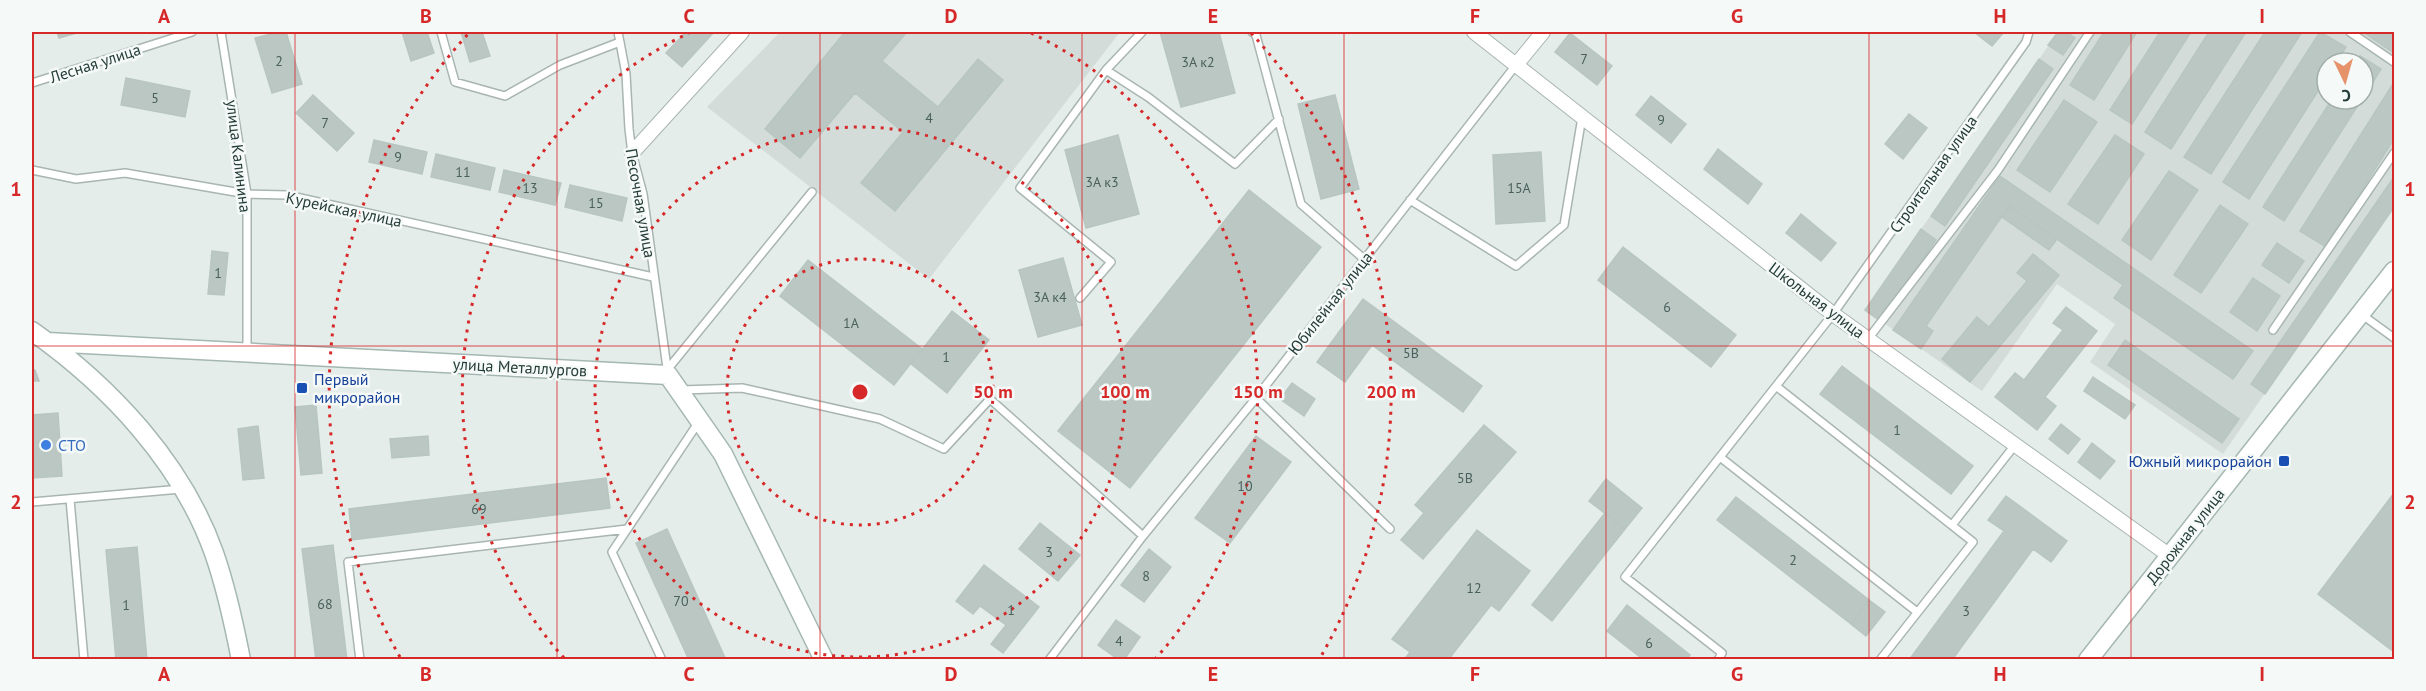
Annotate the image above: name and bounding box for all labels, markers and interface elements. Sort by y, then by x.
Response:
text: A [158,3,171,29]
text: B [420,3,432,29]
text: C [683,3,695,29]
text: D [945,3,958,29]
text: E [1208,3,1218,29]
text: F [1470,3,1480,29]
text: G [1731,3,1743,29]
text: H [1993,3,2007,29]
text: I [2259,3,2265,29]
street label: Лесная улица [46,39,143,87]
house number: 7 [1580,50,1588,68]
north arrow [2315,51,2375,111]
house number: 2 [275,52,283,70]
house number: 3А к2 [1181,53,1215,71]
text: С [2341,86,2352,106]
house number: 5 [151,89,159,107]
street label: улица Калинина [222,98,256,214]
house number: 4 [925,109,933,127]
house number: 9 [1657,111,1665,129]
street label: Строительная улица [1885,111,1981,237]
house number: 7 [321,114,329,132]
street label: Песочная улица [622,147,660,259]
house number: 9 [394,148,402,166]
house number: 11 [455,163,471,181]
house number: 3А к3 [1085,173,1119,191]
text: 1 [10,176,22,202]
text: 1 [2404,176,2416,202]
house number: 13 [522,179,538,197]
house number: 15А [1507,179,1532,197]
street label: Курейская улица [284,187,404,231]
house number: 15 [588,194,604,212]
street label: Юбилейная улица [1283,247,1377,359]
street label: Школьная улица [1765,258,1869,342]
house number: 1 [214,264,222,282]
house number: 3А к4 [1033,288,1067,306]
house number: 6 [1663,298,1671,316]
house number: 1А [843,314,860,332]
house number: 5В [1403,344,1419,362]
house number: 1 [942,348,950,366]
street label: улица Металлургов [452,353,588,381]
place label: Первый микрорайон [314,369,400,407]
text: 50 m [973,380,1013,403]
text: 100 m [1100,380,1150,403]
text: 150 m [1233,380,1283,403]
text: 200 m [1366,380,1416,403]
marker: Первый микрорайон [295,381,309,395]
centre of rings [850,382,870,402]
house number: 1 [1893,421,1901,439]
place label: СТО [58,435,86,455]
marker: СТО [39,438,53,452]
place label: Южный микрорайон [2128,451,2272,471]
marker: Южный микрорайон [2277,454,2291,468]
house number: 5В [1457,469,1473,487]
house number: 10 [1237,477,1253,495]
street label: Дорожная улица [2141,484,2229,588]
text: 2 [10,489,22,515]
text: 2 [2404,489,2416,515]
house number: 69 [471,500,487,518]
house number: 3 [1045,543,1053,561]
house number: 2 [1789,551,1797,569]
house number: 8 [1142,567,1150,585]
house number: 12 [1466,579,1482,597]
house number: 70 [673,592,689,610]
house number: 68 [317,595,333,613]
house number: 1 [122,596,130,614]
house number: 1 [1007,601,1015,619]
house number: 3 [1962,602,1970,620]
house number: 4 [1115,632,1123,650]
house number: 6 [1645,634,1653,652]
text: A [158,661,171,687]
text: B [420,661,432,687]
text: C [683,661,695,687]
text: D [945,661,958,687]
text: E [1208,661,1218,687]
text: F [1470,661,1480,687]
text: G [1731,661,1743,687]
text: H [1993,661,2007,687]
text: I [2259,661,2265,687]

